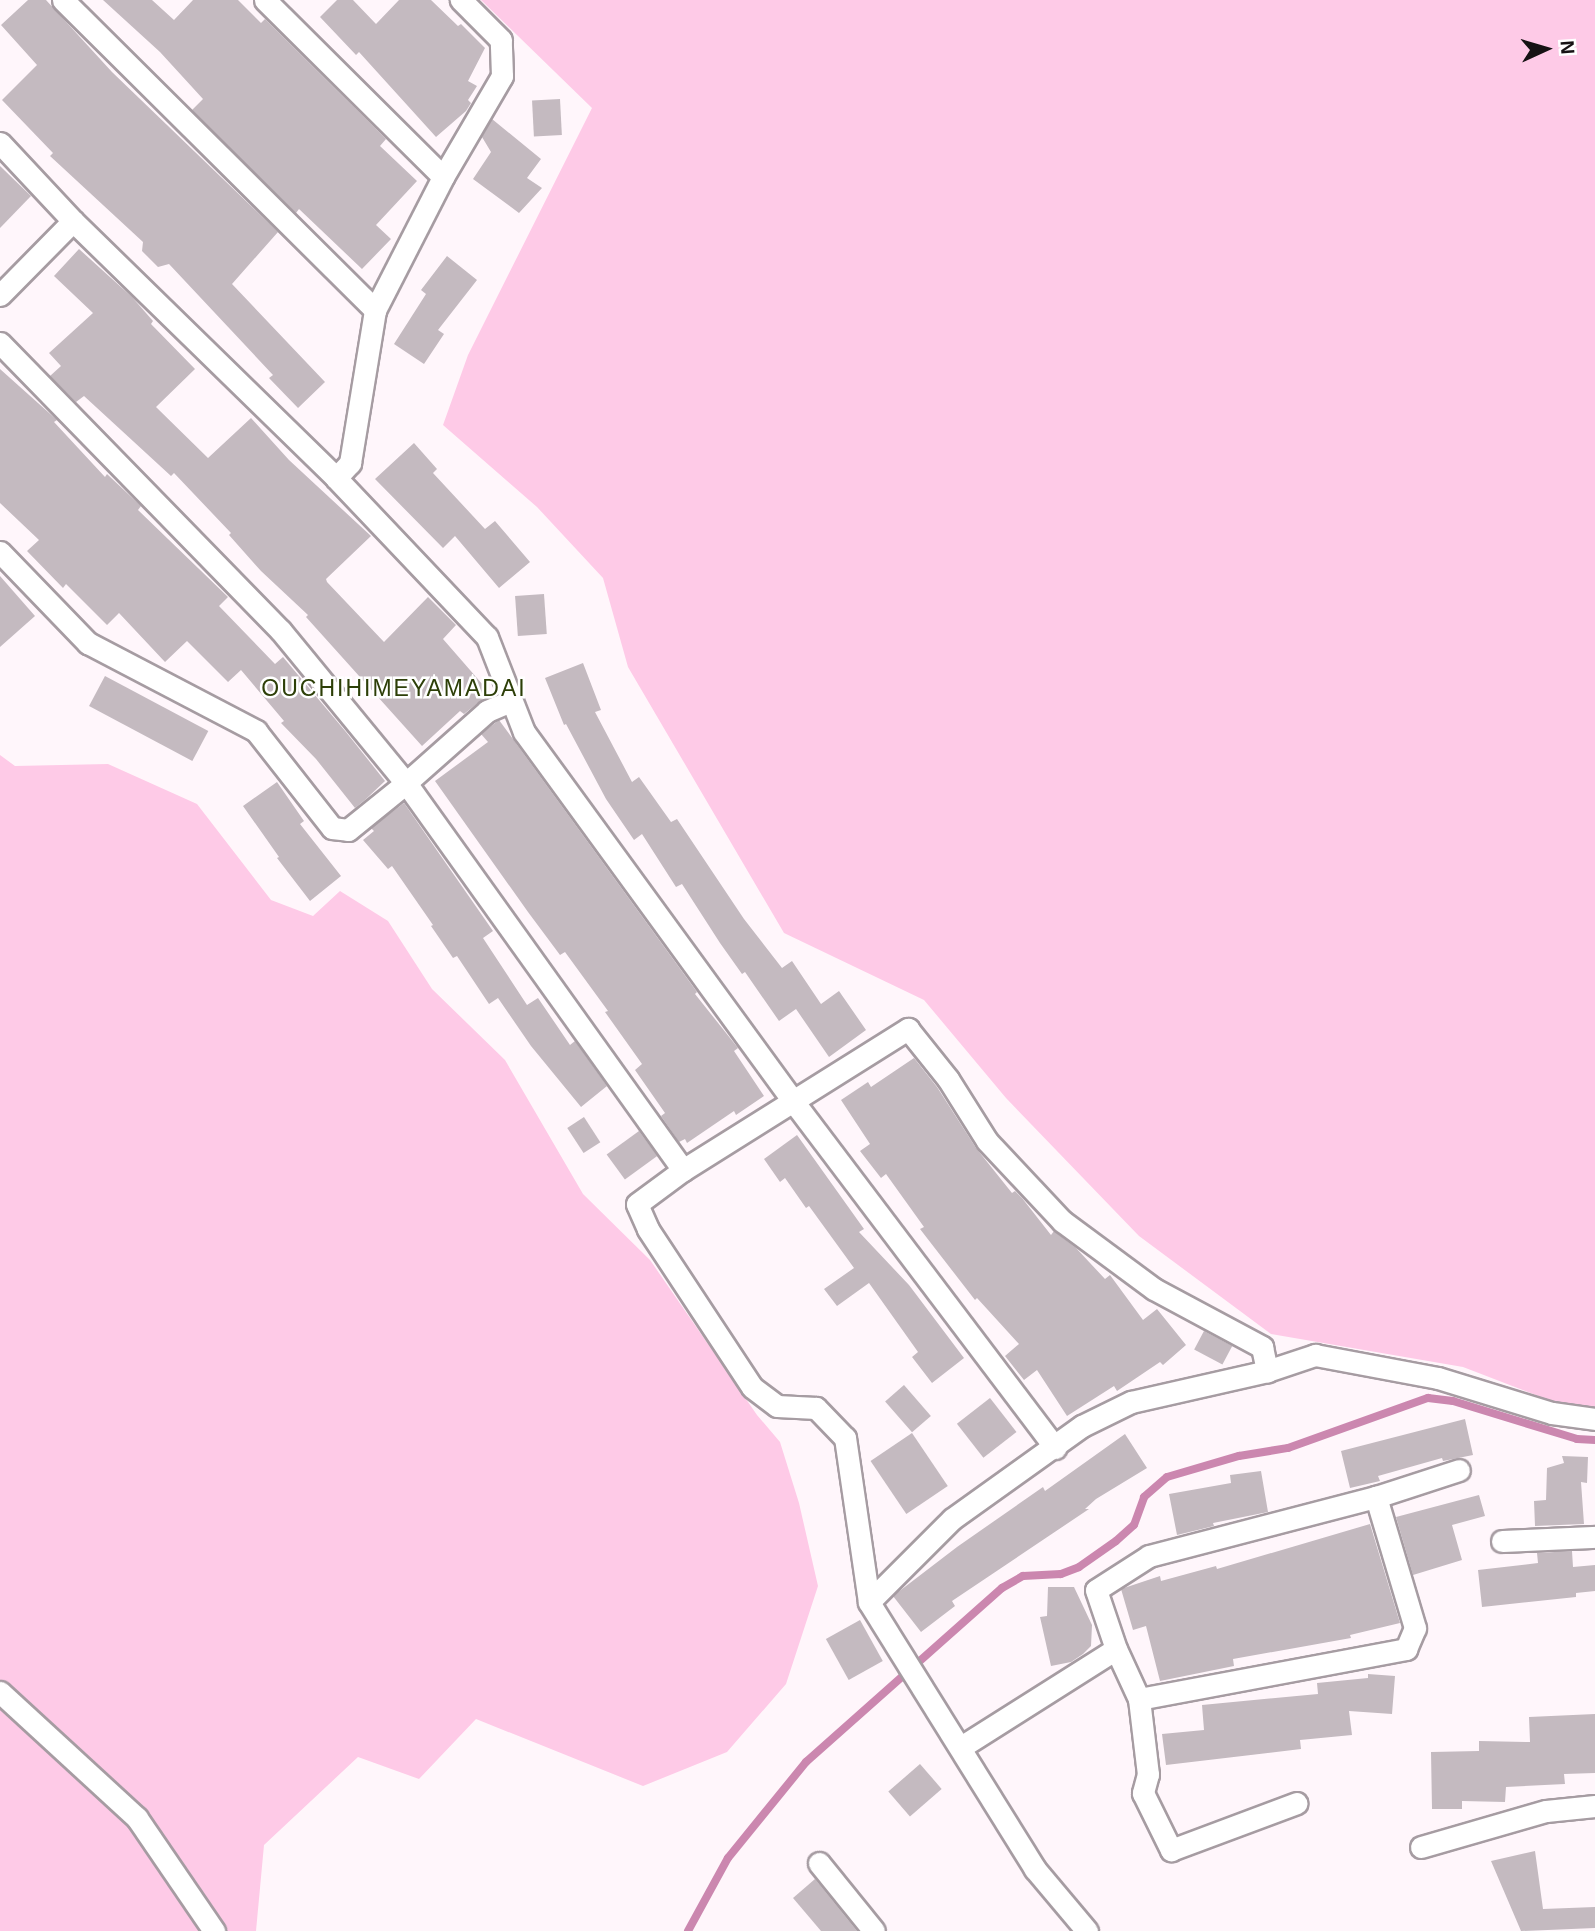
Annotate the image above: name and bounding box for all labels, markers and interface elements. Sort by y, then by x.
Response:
north arrow [1511,14,1581,84]
text: N [1556,40,1578,55]
district label: OUCHIHIMEYAMADAI [263,674,525,702]

